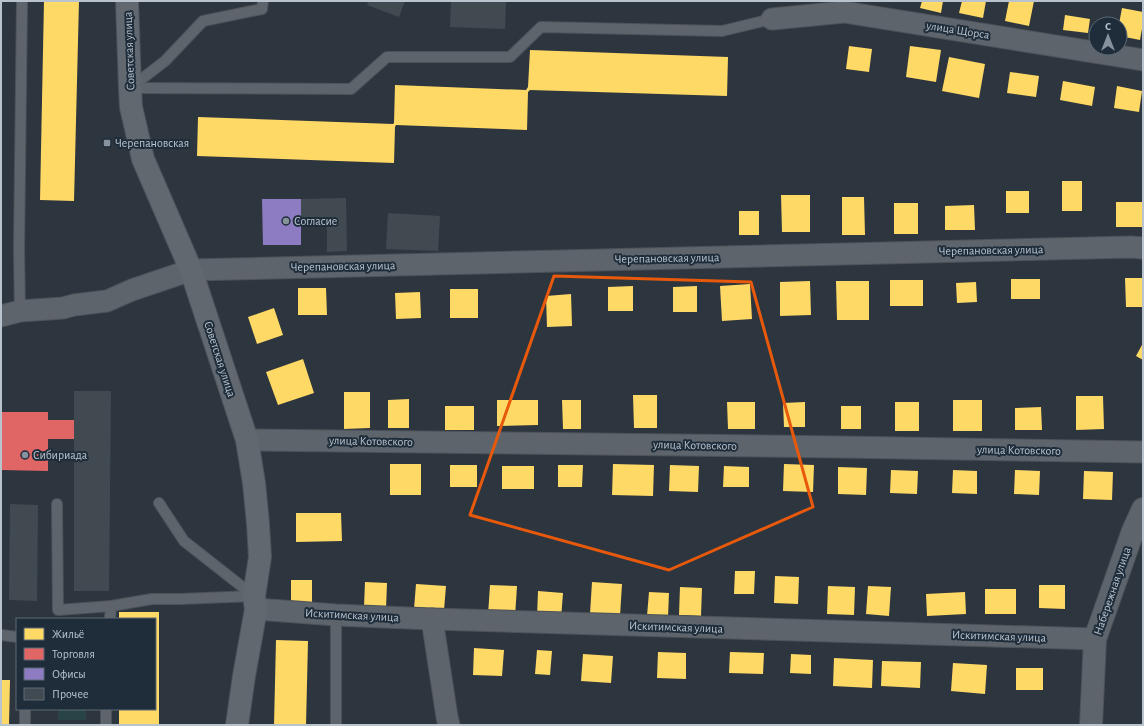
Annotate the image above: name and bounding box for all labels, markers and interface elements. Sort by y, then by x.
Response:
street label: Советская улица [122,11,137,91]
north arrow [1088,16,1128,56]
street label: улица Щорса [924,19,991,42]
text: С [1105,21,1111,32]
place label: Черепановская [115,137,189,149]
marker: Черепановская [102,138,112,148]
place label: Согласие [294,215,337,227]
marker: Согласие [281,216,291,226]
street label: Черепановская улица [939,243,1044,258]
street label: Черепановская улица [615,251,720,266]
street label: Черепановская улица [291,259,396,274]
street label: Советская улица [201,320,238,399]
street label: улица Котовского [328,434,413,449]
street label: улица Котовского [652,438,737,453]
street label: улица Котовского [976,443,1061,458]
place label: Сибириада [33,449,88,461]
marker: Сибириада [20,450,30,460]
street label: Набережная улица [1091,545,1134,637]
street label: Искитимская улица [305,607,400,624]
legend [16,618,156,710]
street label: Искитимская улица [629,619,724,636]
text: Жильё [52,628,84,640]
street label: Искитимская улица [952,628,1047,645]
text: Торговля [52,648,95,660]
text: Офисы [52,668,86,680]
text: Прочее [52,688,88,700]

